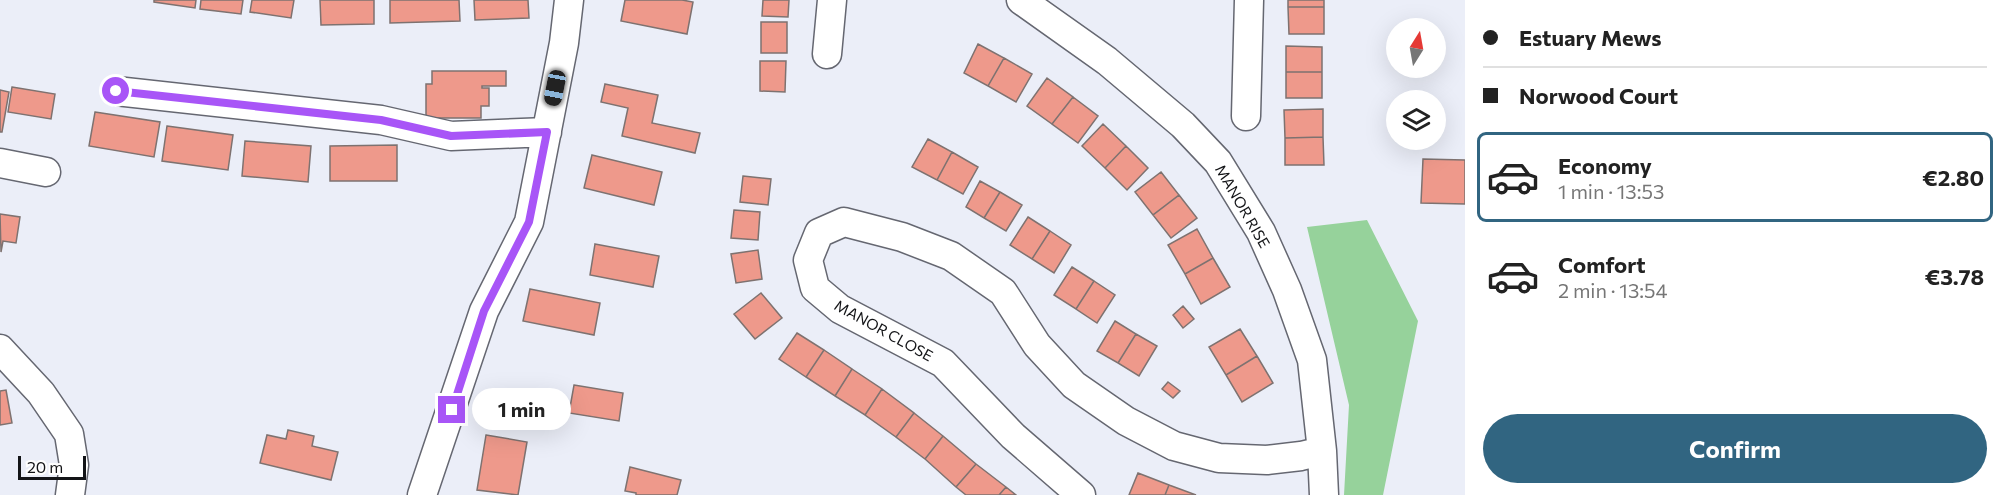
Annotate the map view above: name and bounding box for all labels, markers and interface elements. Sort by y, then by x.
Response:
north arrow [1386,18,1446,78]
map controls [1386,18,1446,150]
text: Estuary Mews [1519,24,1662,51]
car [543,69,567,107]
route start [102,77,129,104]
text: Norwood Court [1519,82,1678,109]
button: layers [1386,90,1446,150]
icon: car [1486,150,1540,204]
text: Economy [1558,152,1652,179]
street label: MANOR RISE [1212,161,1274,251]
text: €2.80 [1922,164,1984,191]
text: 1 min · 13:53 [1558,179,1664,203]
icon: car [1486,249,1540,303]
text: Comfort [1558,251,1646,278]
text: €3.78 [1925,263,1984,290]
text: 2 min · 13:54 [1558,278,1668,302]
street label: MANOR CLOSE [832,296,936,365]
callout: 1 min [473,389,572,431]
route end [438,396,465,423]
text: 1 min [498,397,545,421]
button: Confirm [1483,414,1987,483]
scale bar [18,453,86,480]
text: 20 m [27,457,63,476]

